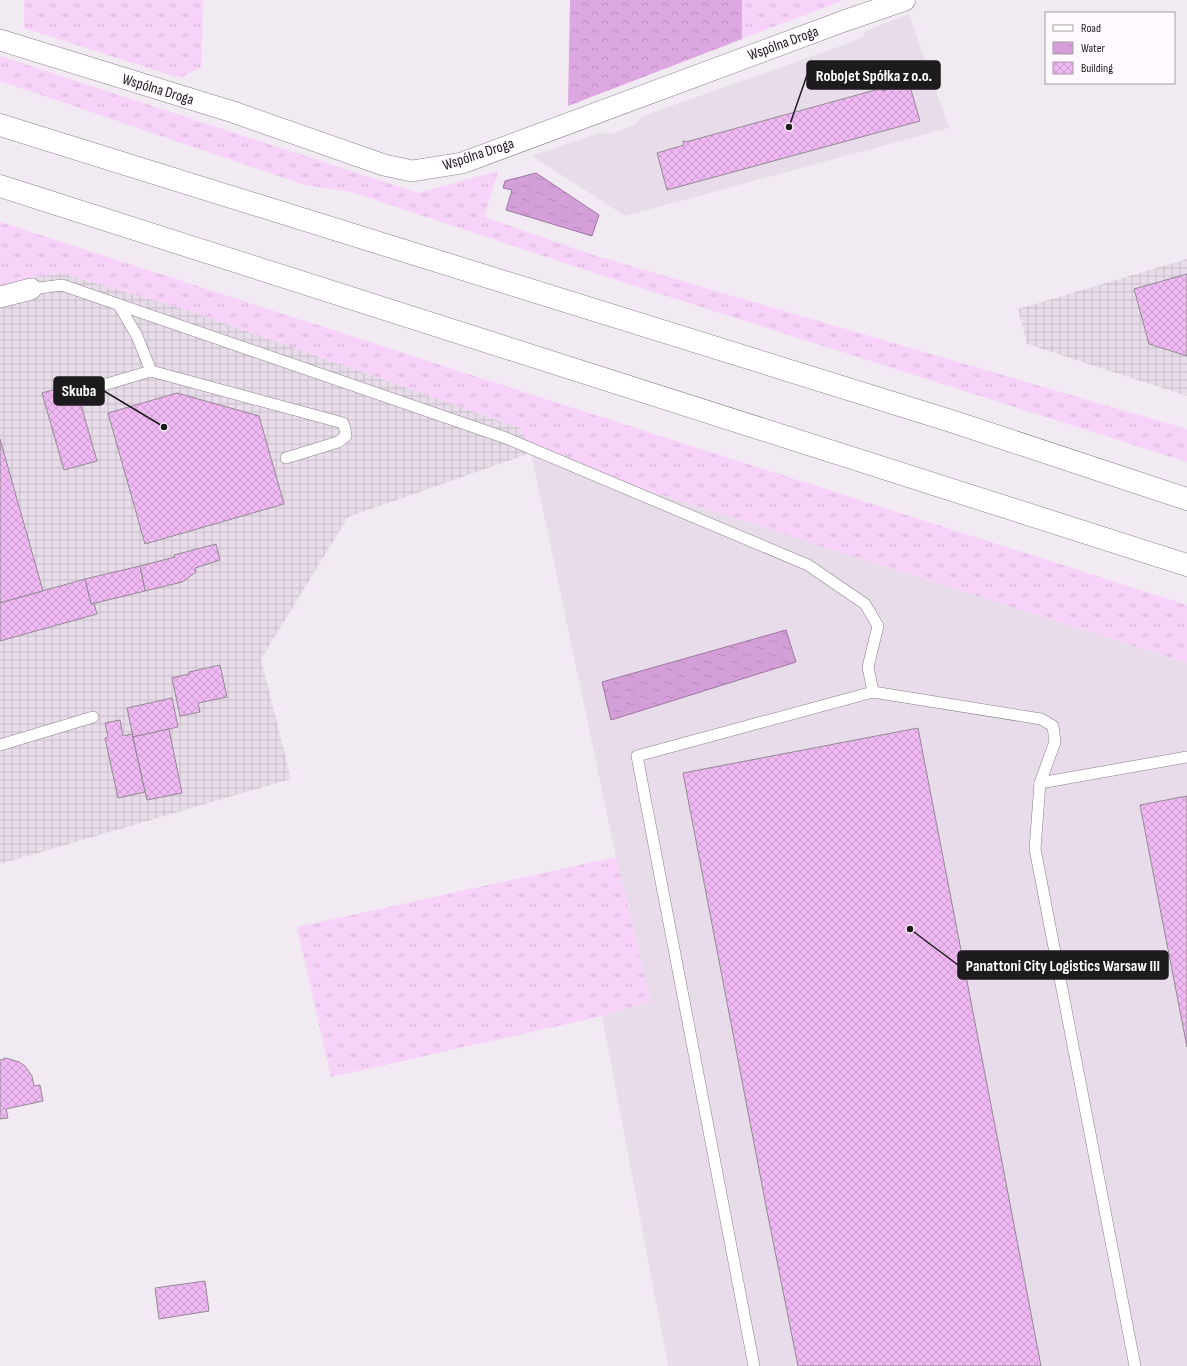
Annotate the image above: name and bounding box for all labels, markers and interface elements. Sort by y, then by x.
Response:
legend [1045,12,1175,84]
text: Road [1081,21,1101,36]
street label: Wspólna Droga [745,22,821,65]
text: Water [1081,41,1105,56]
callout: RoboJet Spółka z o.o. [807,61,940,89]
text: Building [1081,61,1113,76]
text: RoboJet Spółka z o.o. [816,67,932,86]
street label: Wspólna Droga [120,70,196,109]
street label: Wspólna Droga [440,134,516,175]
callout: Skuba [54,377,104,405]
text: Skuba [62,382,96,401]
callout: Panattoni City Logistics Warsaw III [958,951,1168,979]
text: Panattoni City Logistics Warsaw III [966,957,1160,976]

